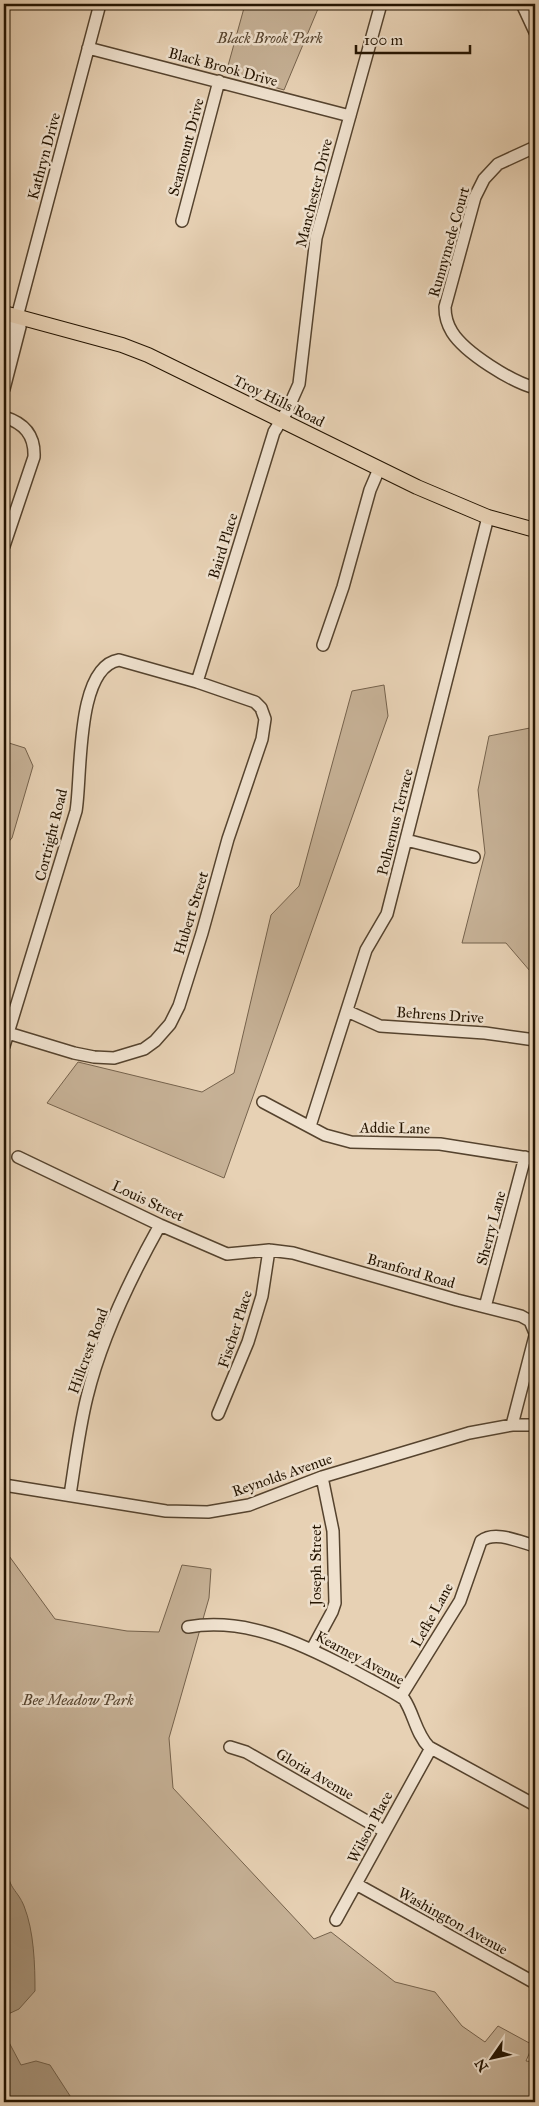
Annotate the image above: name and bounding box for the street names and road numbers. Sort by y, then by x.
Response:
street label: Black Brook Drive [166,44,280,90]
street label: Seamount Drive [164,96,208,198]
street label: Kathryn Drive [24,111,64,201]
street label: Manchester Drive [292,137,336,249]
street label: Runnymede Court [425,184,474,299]
street label: Troy Hills Road [231,371,328,431]
street label: Baird Place [204,511,242,581]
street label: Polhemus Terrace [373,767,417,877]
street label: Cortright Road [31,787,71,883]
street label: Hubert Street [170,869,212,957]
street label: Behrens Drive [396,1003,484,1027]
street label: Addie Lane [359,1118,430,1138]
street label: Louis Street [109,1177,187,1226]
street label: Sherry Lane [472,1189,510,1267]
street label: Branford Road [365,1250,458,1292]
street label: Fischer Place [214,1288,256,1370]
street label: Hillcrest Road [64,1306,112,1396]
street label: Reynolds Avenue [230,1449,334,1501]
street label: Joseph Street [307,1524,326,1608]
street label: Lefke Lane [407,1580,457,1650]
street label: Kearney Avenue [312,1627,408,1689]
street label: Gloria Avenue [273,1744,357,1804]
street label: Wilson Place [344,1788,396,1866]
street label: Washington Avenue [395,1883,511,1959]

